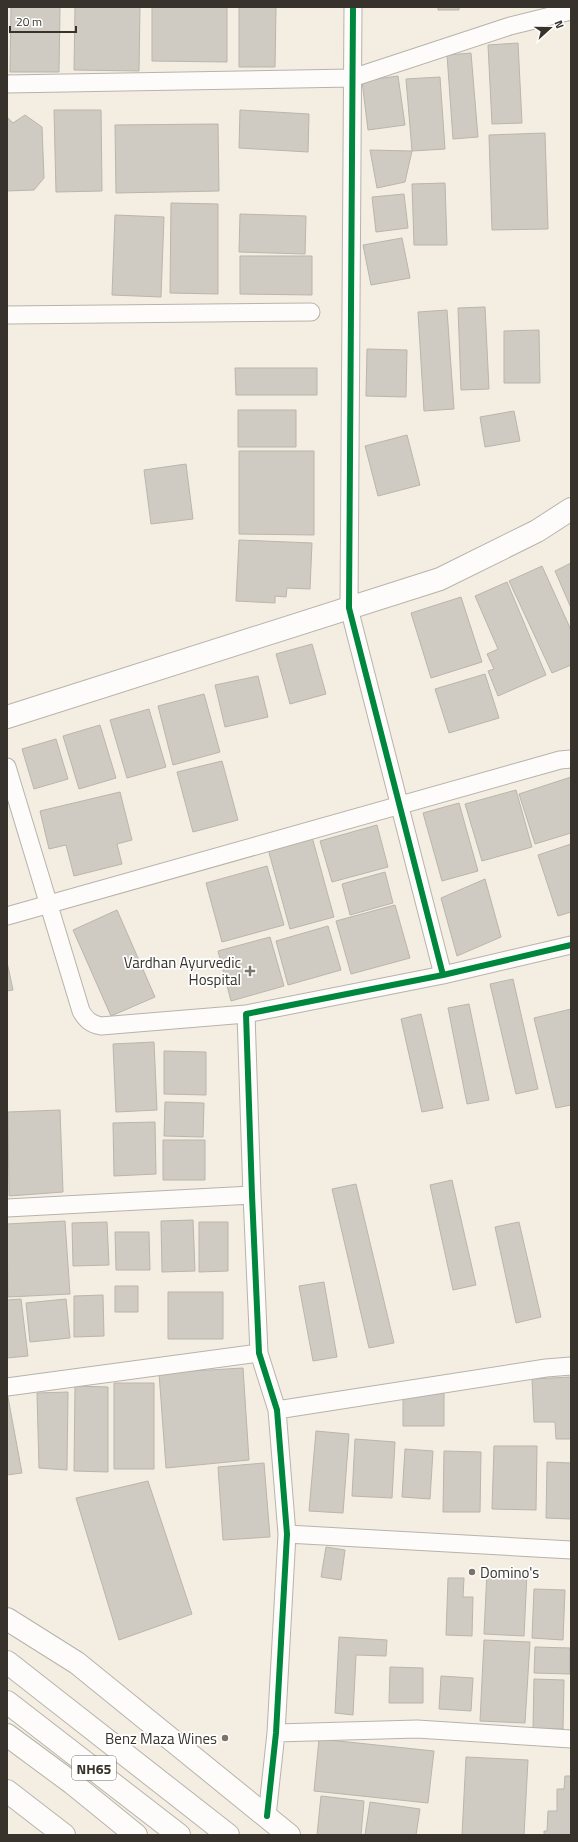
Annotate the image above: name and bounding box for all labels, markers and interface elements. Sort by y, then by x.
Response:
scale bar [10,8,76,34]
north arrow [530,8,570,48]
text: 20 m [16,12,42,31]
text: N [551,18,568,31]
place label: Vardhan Ayurvedic Hospital [124,951,241,991]
marker: Vardhan Ayurvedic Hospital [244,965,256,977]
place label: Domino's [480,1561,539,1584]
marker: Domino's [467,1567,477,1577]
place label: Benz Maza Wines [105,1727,217,1750]
marker: Benz Maza Wines [220,1733,230,1743]
road number: NH65 [72,1756,116,1780]

